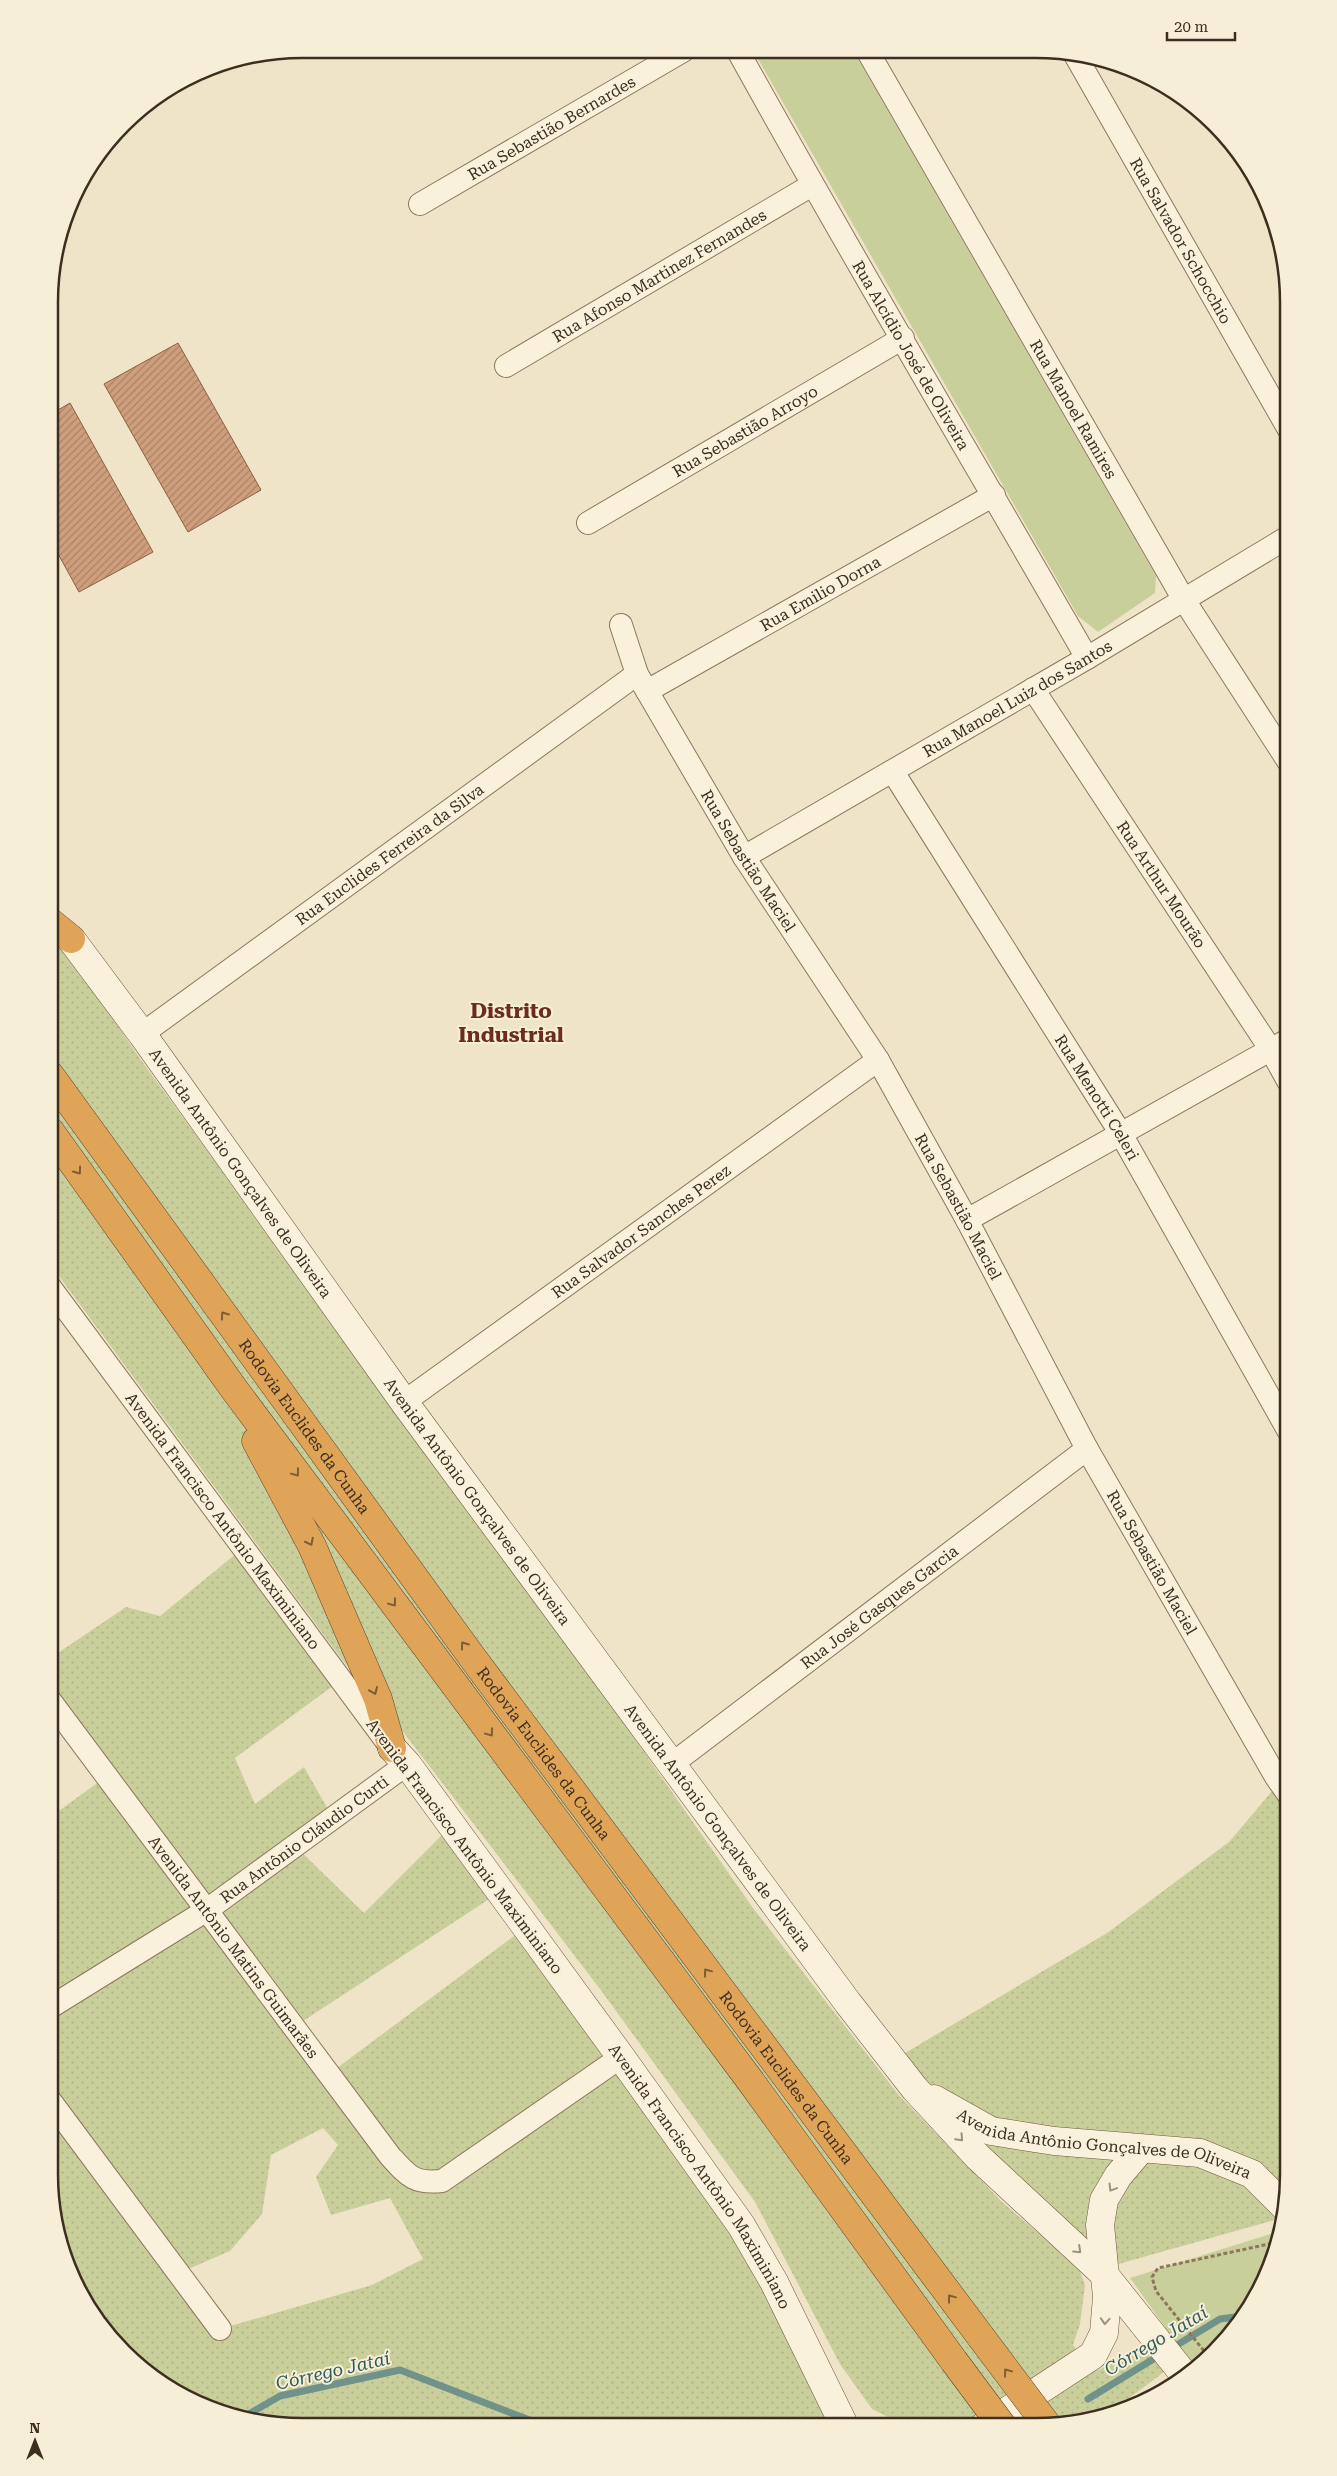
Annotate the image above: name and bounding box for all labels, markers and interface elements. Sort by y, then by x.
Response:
scale bar [1167,10,1234,42]
text: 20 m [1174,18,1209,36]
street label: Rua Sebastião Bernardes [464,72,639,184]
street label: Rua Salvador Schocchio [1126,155,1236,327]
street label: Rua Afonso Martinez Fernandes [549,205,770,346]
street label: Rua Alcídio José de Oliveira [848,257,973,454]
street label: Rua Manoel Ramires [1026,336,1121,482]
street label: Rua Sebastião Arroyo [669,381,821,481]
street label: Rua Emilio Dorna [757,552,884,635]
street label: Rua Manoel Luiz dos Santos [919,636,1116,761]
street label: Rua Euclides Ferreira da Silva [292,780,488,929]
street label: Rua Sebastião Maciel [697,787,800,935]
street label: Rua Arthur Mourão [1113,818,1210,952]
district label: Distrito Industrial [458,999,564,1047]
street label: Rua Menotti Celeri [1051,1031,1143,1164]
street label: Avenida Antônio Gonçalves de Oliveira [145,1044,336,1302]
street label: Rua Sebastião Maciel [911,1130,1006,1283]
street label: Rua Salvador Sanches Perez [548,1160,734,1302]
one-way arrow [72,1165,81,1175]
one-way arrow [221,1311,230,1321]
street label: Rodovia Euclides da Cunha [235,1336,374,1518]
street label: Avenida Antônio Gonçalves de Oliveira [380,1374,575,1629]
street label: Avenida Francisco Antônio Maximiniano [121,1389,324,1654]
one-way arrow [291,1467,299,1476]
street label: Rua Sebastião Maciel [1103,1487,1201,1638]
one-way arrow [304,1537,314,1546]
street label: Rua José Gasques Garcia [797,1541,962,1673]
one-way arrow [388,1597,396,1606]
one-way arrow [461,1642,469,1651]
street label: Rodovia Euclides da Cunha [473,1663,615,1844]
one-way arrow [368,1686,379,1695]
street label: Avenida Antônio Gonçalves de Oliveira [620,1700,815,1955]
street label: Avenida Francisco Antônio Maximiniano [362,1715,567,1978]
one-way arrow [485,1727,493,1736]
street label: Rua Antônio Cláudio Curti [216,1772,392,1907]
street label: Avenida Antônio Matins Guimarães [144,1832,323,2062]
one-way arrow [705,1969,713,1978]
street label: Rodovia Euclides da Cunha [715,1987,857,2168]
street label: Avenida Francisco Antônio Maximiniano [604,2040,795,2312]
street label: Avenida Antônio Gonçalves de Oliveira [953,2105,1254,2183]
one-way arrow [954,2132,963,2141]
one-way arrow [1108,2182,1118,2191]
one-way arrow [1072,2244,1081,2253]
one-way arrow [949,2295,957,2304]
water label: Córrego Jataí [1100,2301,1211,2380]
one-way arrow [1099,2318,1110,2326]
water label: Córrego Jataí [274,2347,392,2394]
one-way arrow [1004,2368,1013,2378]
north arrow [10,2416,60,2466]
text: N [30,2420,41,2436]

